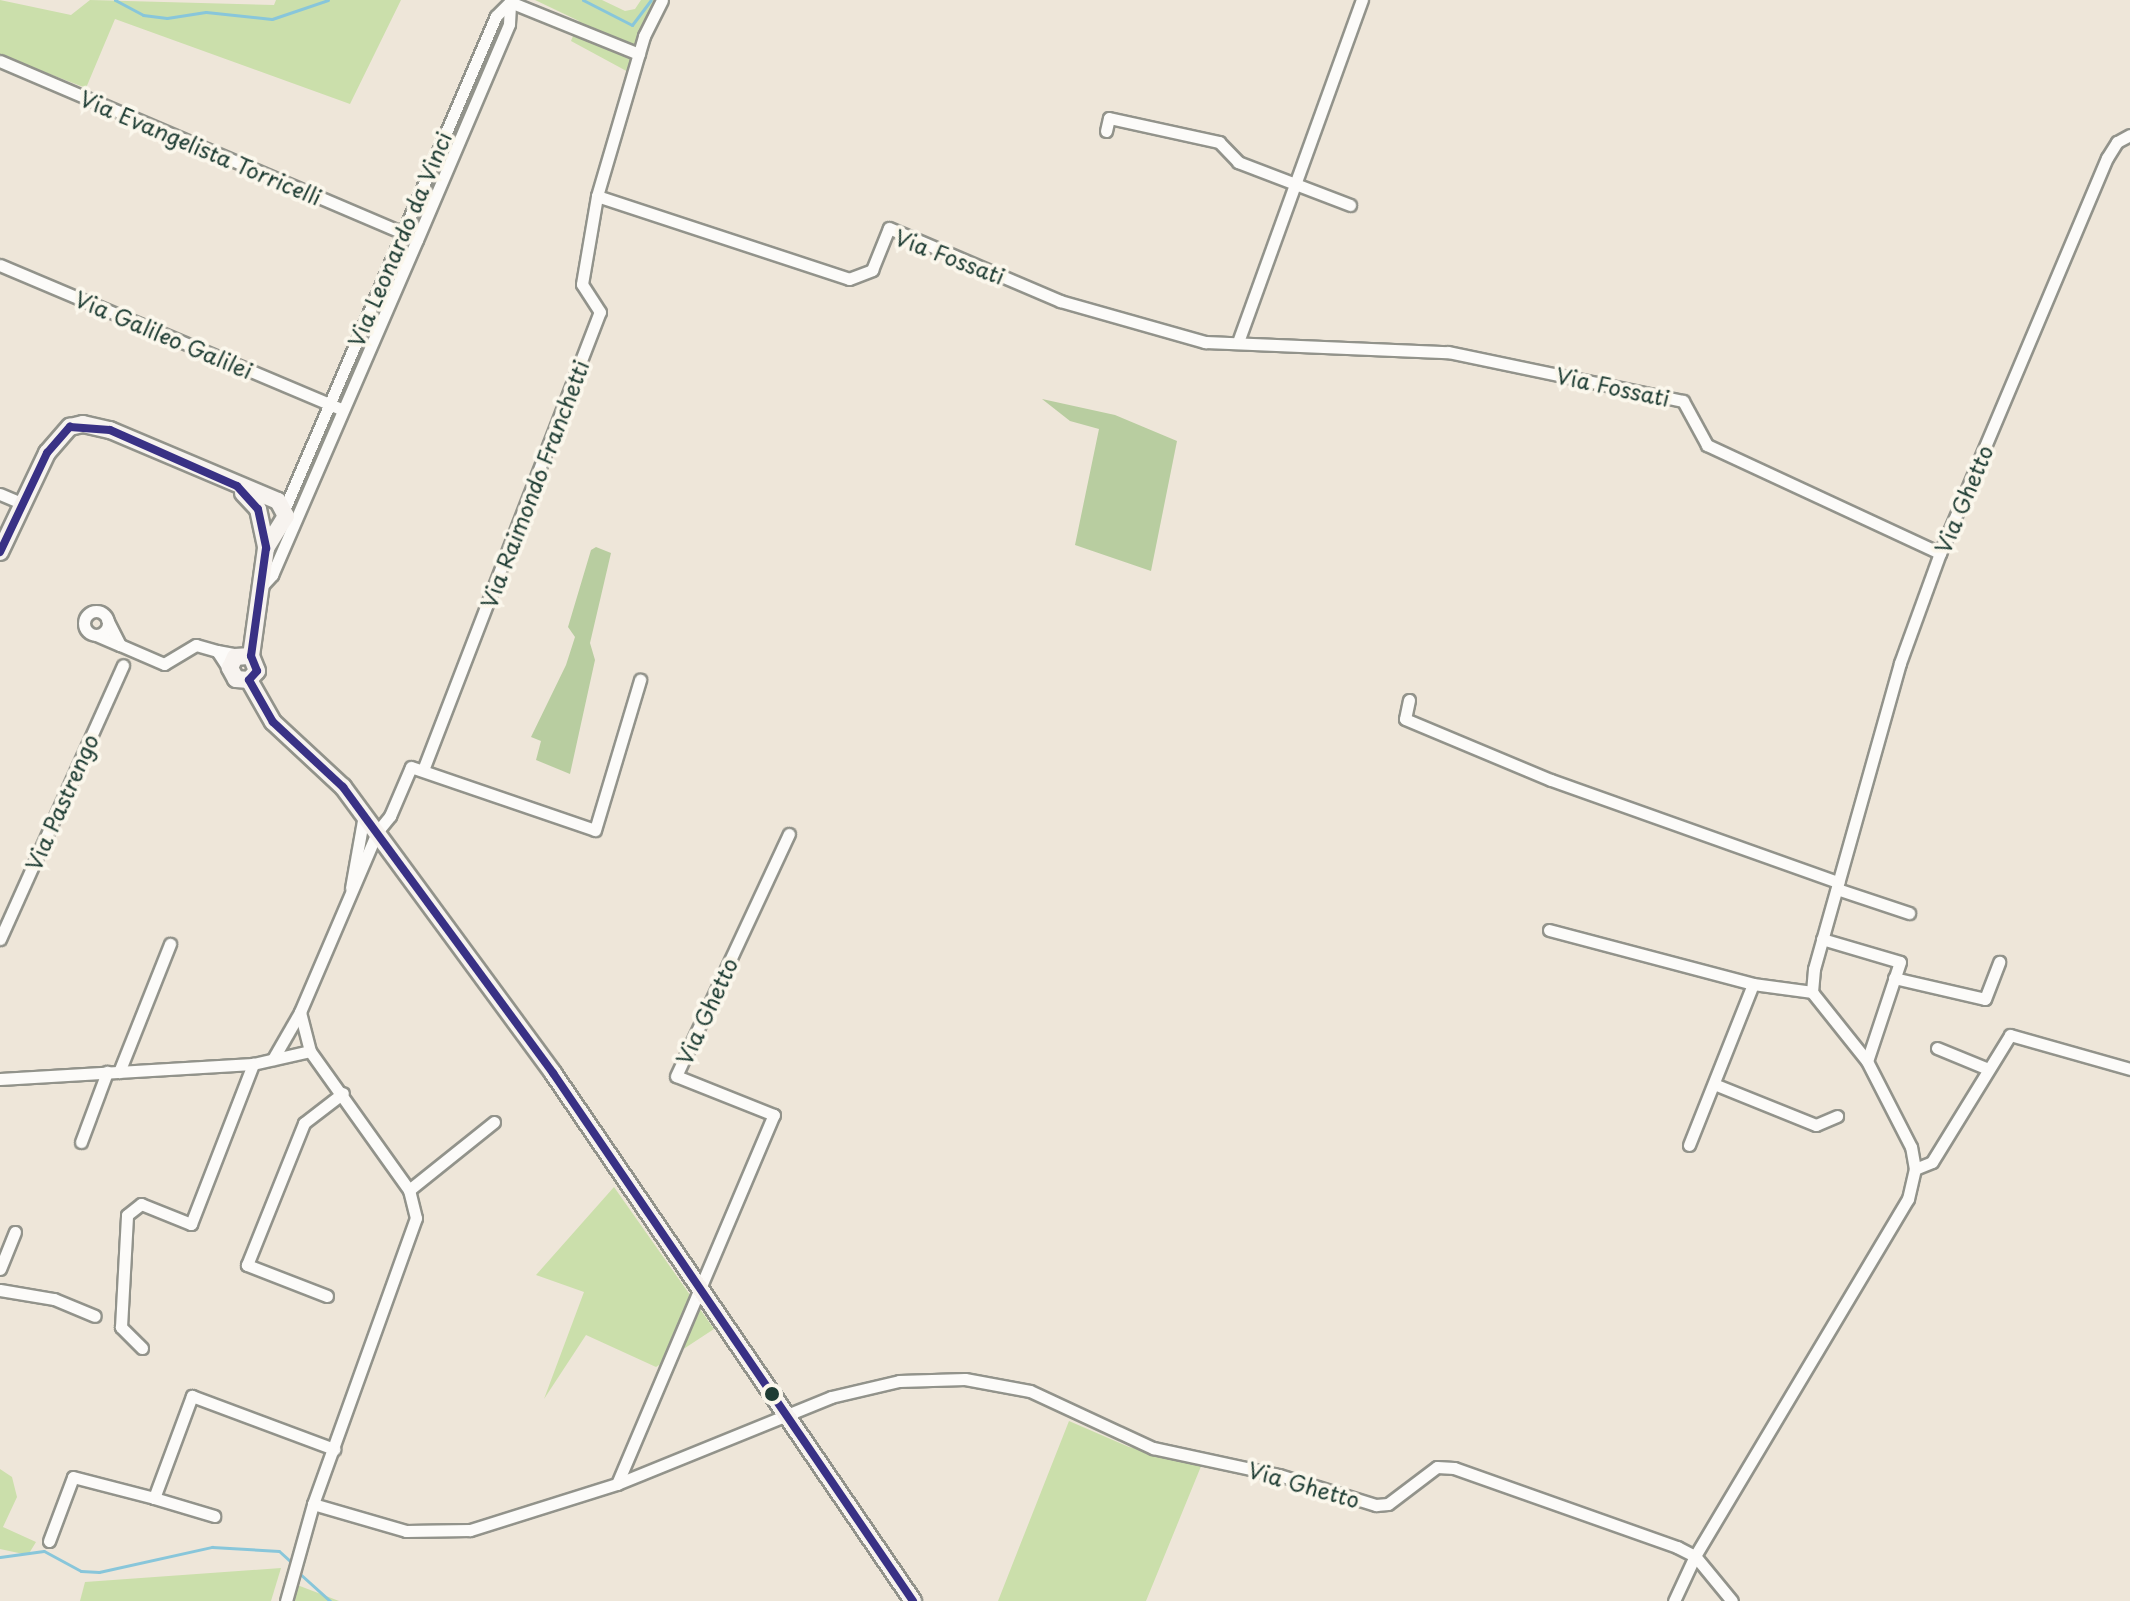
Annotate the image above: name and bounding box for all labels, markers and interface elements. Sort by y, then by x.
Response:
street label: Via Evangelista Torricelli [77,84,325,210]
street label: Via Leonardo da Vinci [342,128,456,350]
street label: Via Fossati [891,223,1009,289]
street label: Via Galileo Galilei [71,285,257,383]
street label: Via Raimondo Franchetti [474,356,594,612]
street label: Via Fossati [1554,361,1672,411]
street label: Via Ghetto [1928,441,1998,557]
street label: Via Pastrengo [19,729,103,875]
street label: Via Ghetto [670,953,742,1069]
unlabelled marker [764,1386,780,1402]
street label: Via Ghetto [1245,1456,1363,1512]

